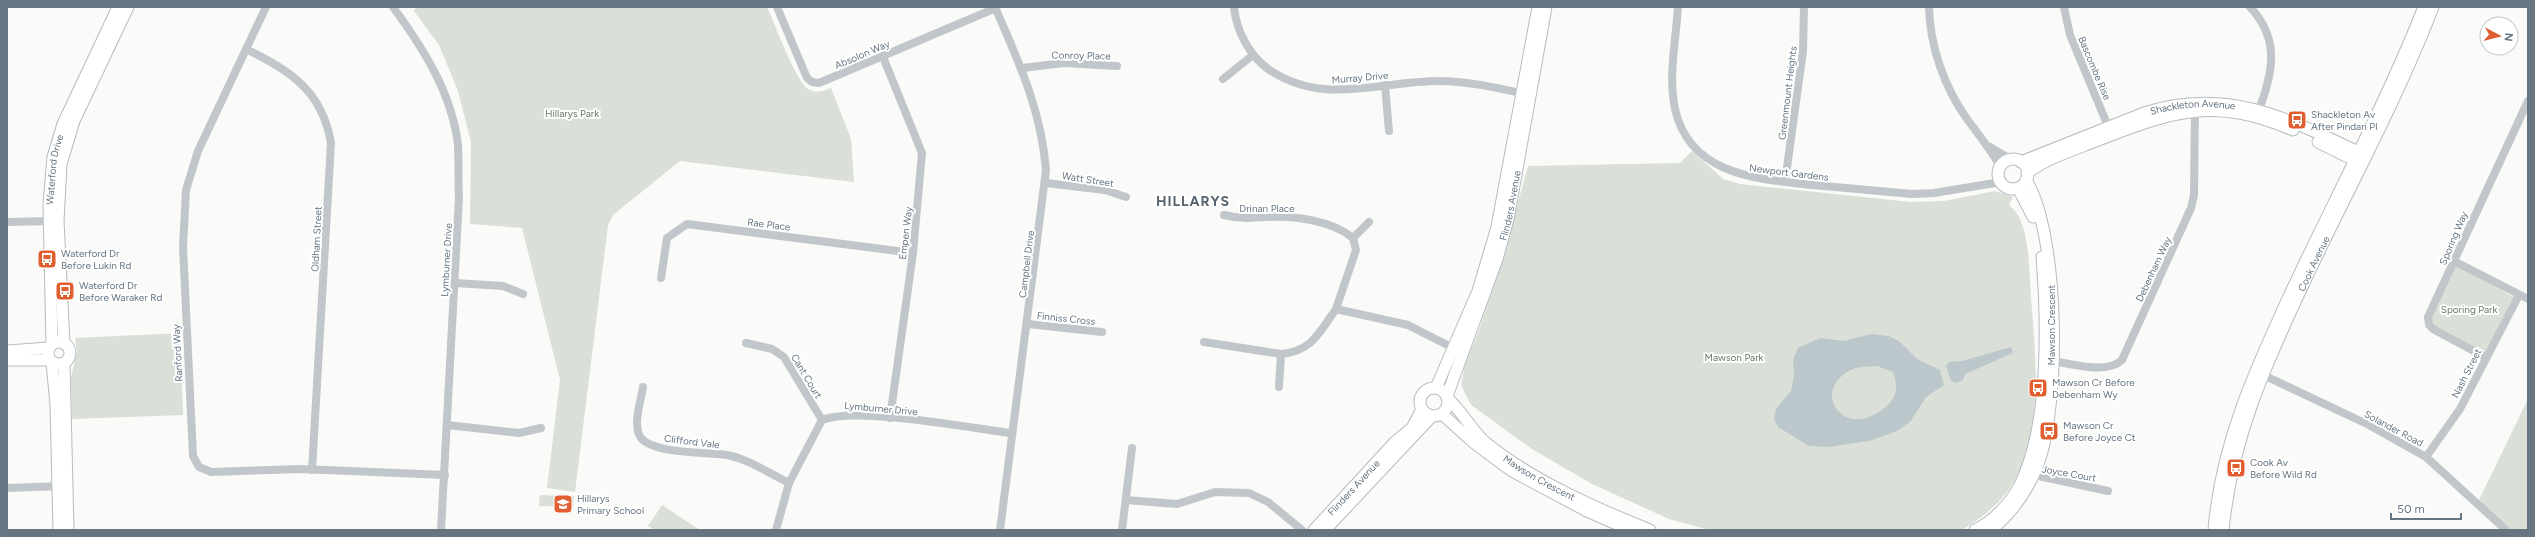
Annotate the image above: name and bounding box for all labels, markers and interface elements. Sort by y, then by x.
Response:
north arrow [2479,16,2519,56]
text: N [2501,32,2515,42]
street label: Bascombe Rise [2075,34,2114,103]
street label: Absolon Way [833,37,892,72]
street label: Greenmount Heights [1775,45,1800,141]
street label: Conroy Place [1051,48,1111,63]
street label: Murray Drive [1331,69,1389,86]
street label: Shackleton Avenue [2149,97,2237,118]
park label: Hillarys Park [545,107,599,120]
place label: Shackleton Av After Pindari Pl [2311,108,2377,133]
bus stop icon: Shackleton Av After Pindari Pl [2286,109,2308,131]
street label: Waterford Drive [43,132,67,205]
street label: Newport Gardens [1748,161,1830,184]
street label: Watt Street [1061,169,1115,190]
street label: Flinders Avenue [1496,169,1524,242]
district label: HILLARYS [1156,193,1230,210]
street label: Drinan Place [1239,202,1295,215]
street label: Empen Way [896,205,915,260]
street label: Oldham Street [308,206,325,272]
street label: Sporing Way [2436,209,2471,267]
street label: Rae Place [747,215,792,234]
street label: Lymburner Drive [438,222,455,297]
street label: Campbell Drive [1016,229,1037,299]
street label: Cook Avenue [2295,233,2333,294]
street label: Debenham Way [2133,234,2175,304]
place label: Waterford Dr Before Lukin Rd [61,247,132,272]
bus stop icon: Waterford Dr Before Lukin Rd [36,248,58,270]
place label: Waterford Dr Before Waraker Rd [79,279,162,304]
bus stop icon: Waterford Dr Before Waraker Rd [54,280,76,302]
street label: Mawson Crescent [2045,284,2058,365]
park label: Sporing Park [2441,303,2497,316]
street label: Finniss Cross [1036,309,1096,328]
street label: Ranford Way [169,323,185,382]
street label: Nash Street [2448,346,2484,400]
park label: Mawson Park [1705,351,1764,364]
street label: Cant Court [788,352,825,401]
place label: Mawson Cr Before Debenham Wy [2052,376,2135,401]
bus stop icon: Mawson Cr Before Debenham Wy [2027,377,2049,399]
street label: Lymburner Drive [844,399,919,418]
street label: Solander Road [2362,407,2426,450]
place label: Mawson Cr Before Joyce Ct [2063,419,2136,444]
bus stop icon: Mawson Cr Before Joyce Ct [2038,420,2060,442]
street label: Clifford Vale [663,432,721,451]
street label: Mawson Crescent [1501,452,1578,504]
place label: Cook Av Before Wild Rd [2250,456,2317,481]
street label: Flinders Avenue [1325,457,1383,518]
bus stop icon: Cook Av Before Wild Rd [2225,457,2247,479]
street label: Joyce Court [2041,462,2097,485]
place label: Hillarys Primary School [577,492,644,517]
school or university icon: Hillarys Primary School [552,493,574,515]
scale bar [2391,495,2461,521]
text: 50 m [2397,502,2425,516]

